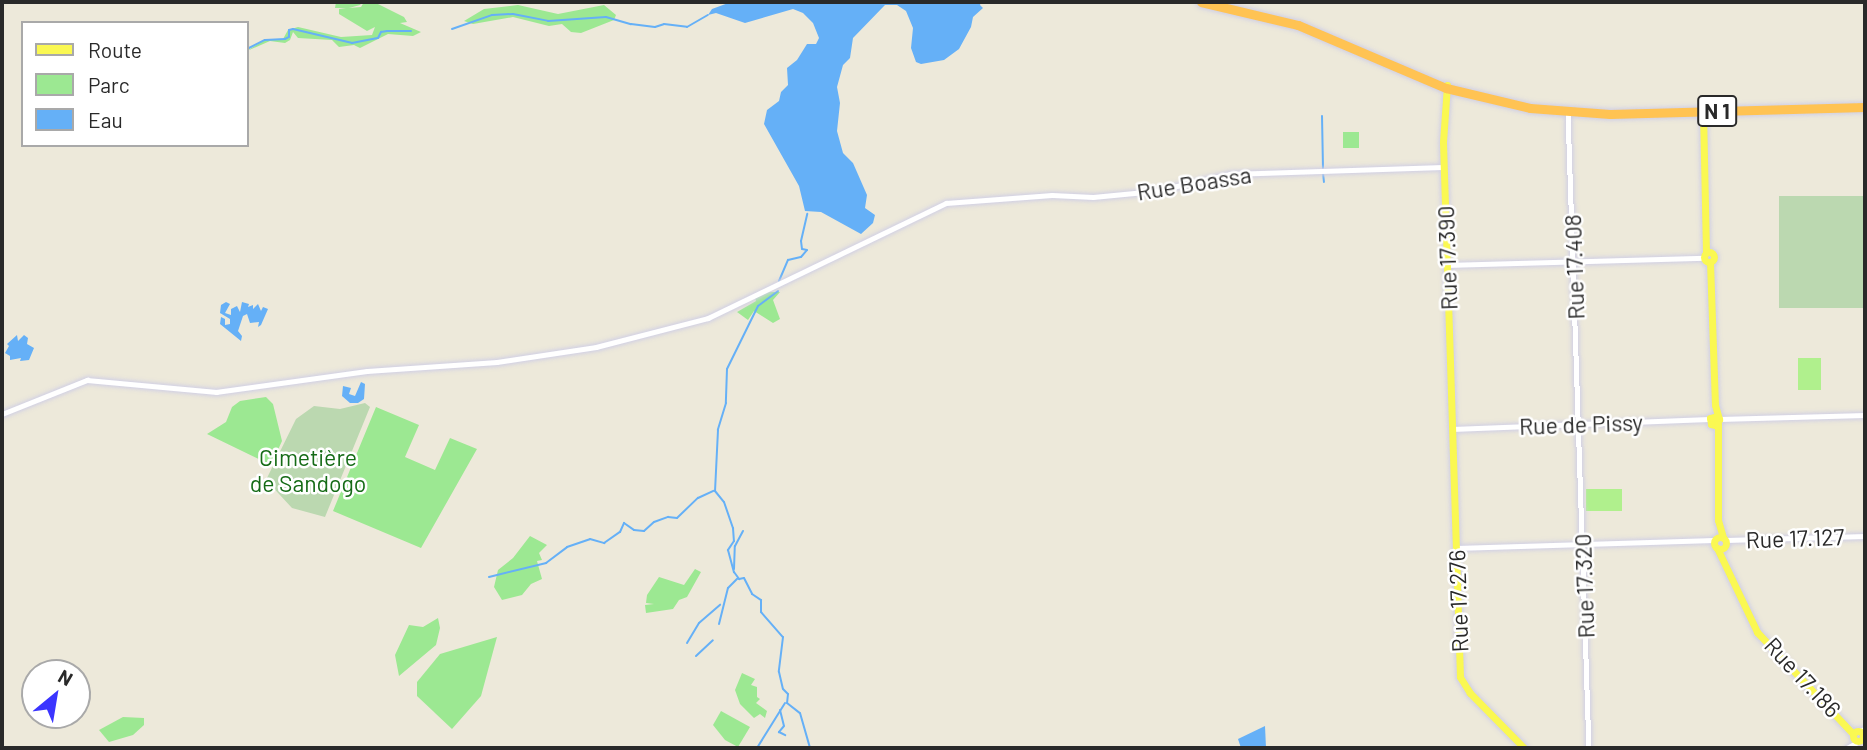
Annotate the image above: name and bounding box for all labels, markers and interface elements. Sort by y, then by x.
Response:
legend [21,21,248,147]
text: Route [88,37,142,62]
text: Parc [88,72,130,97]
road number: N 1 [1696,94,1738,128]
text: Eau [88,107,123,132]
street label: Rue Boassa [1135,160,1253,206]
street label: Rue 17.390 [1431,205,1463,311]
street label: Rue 17.408 [1558,214,1590,320]
street label: Rue de Pissy [1519,408,1643,440]
park label: Cimetière de Sandogo [250,443,366,497]
street label: Rue 17.127 [1745,522,1845,554]
street label: Rue 17.320 [1568,533,1600,639]
street label: Rue 17.276 [1442,549,1474,653]
street label: Rue 17.186 [1759,631,1847,723]
north arrow [21,659,91,729]
text: N [55,664,77,690]

